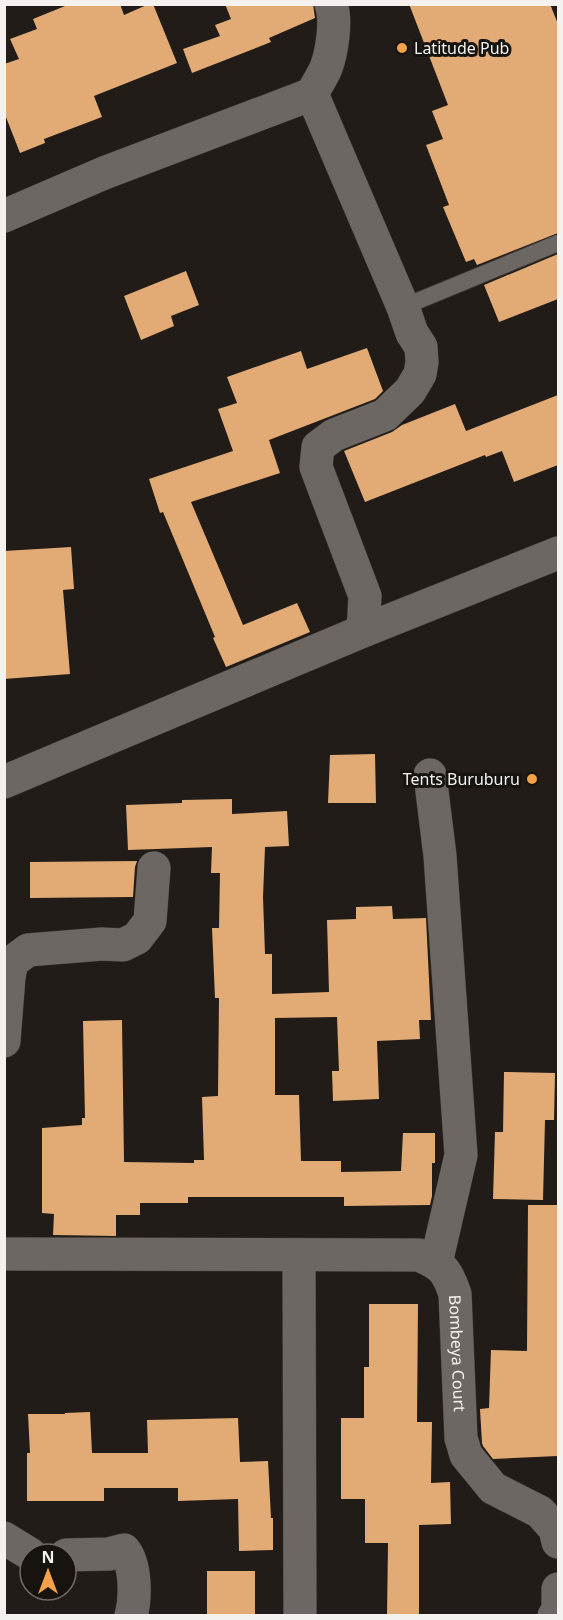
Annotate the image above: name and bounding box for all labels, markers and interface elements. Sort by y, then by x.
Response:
place label: Latitude Pub [414,37,509,59]
marker: Latitude Pub [395,41,409,55]
place label: Tents Buruburu [403,768,520,790]
marker: Tents Buruburu [525,772,539,786]
street label: Bombeya Court [444,1294,471,1412]
north arrow [18,1542,78,1602]
text: N [41,1546,55,1568]

